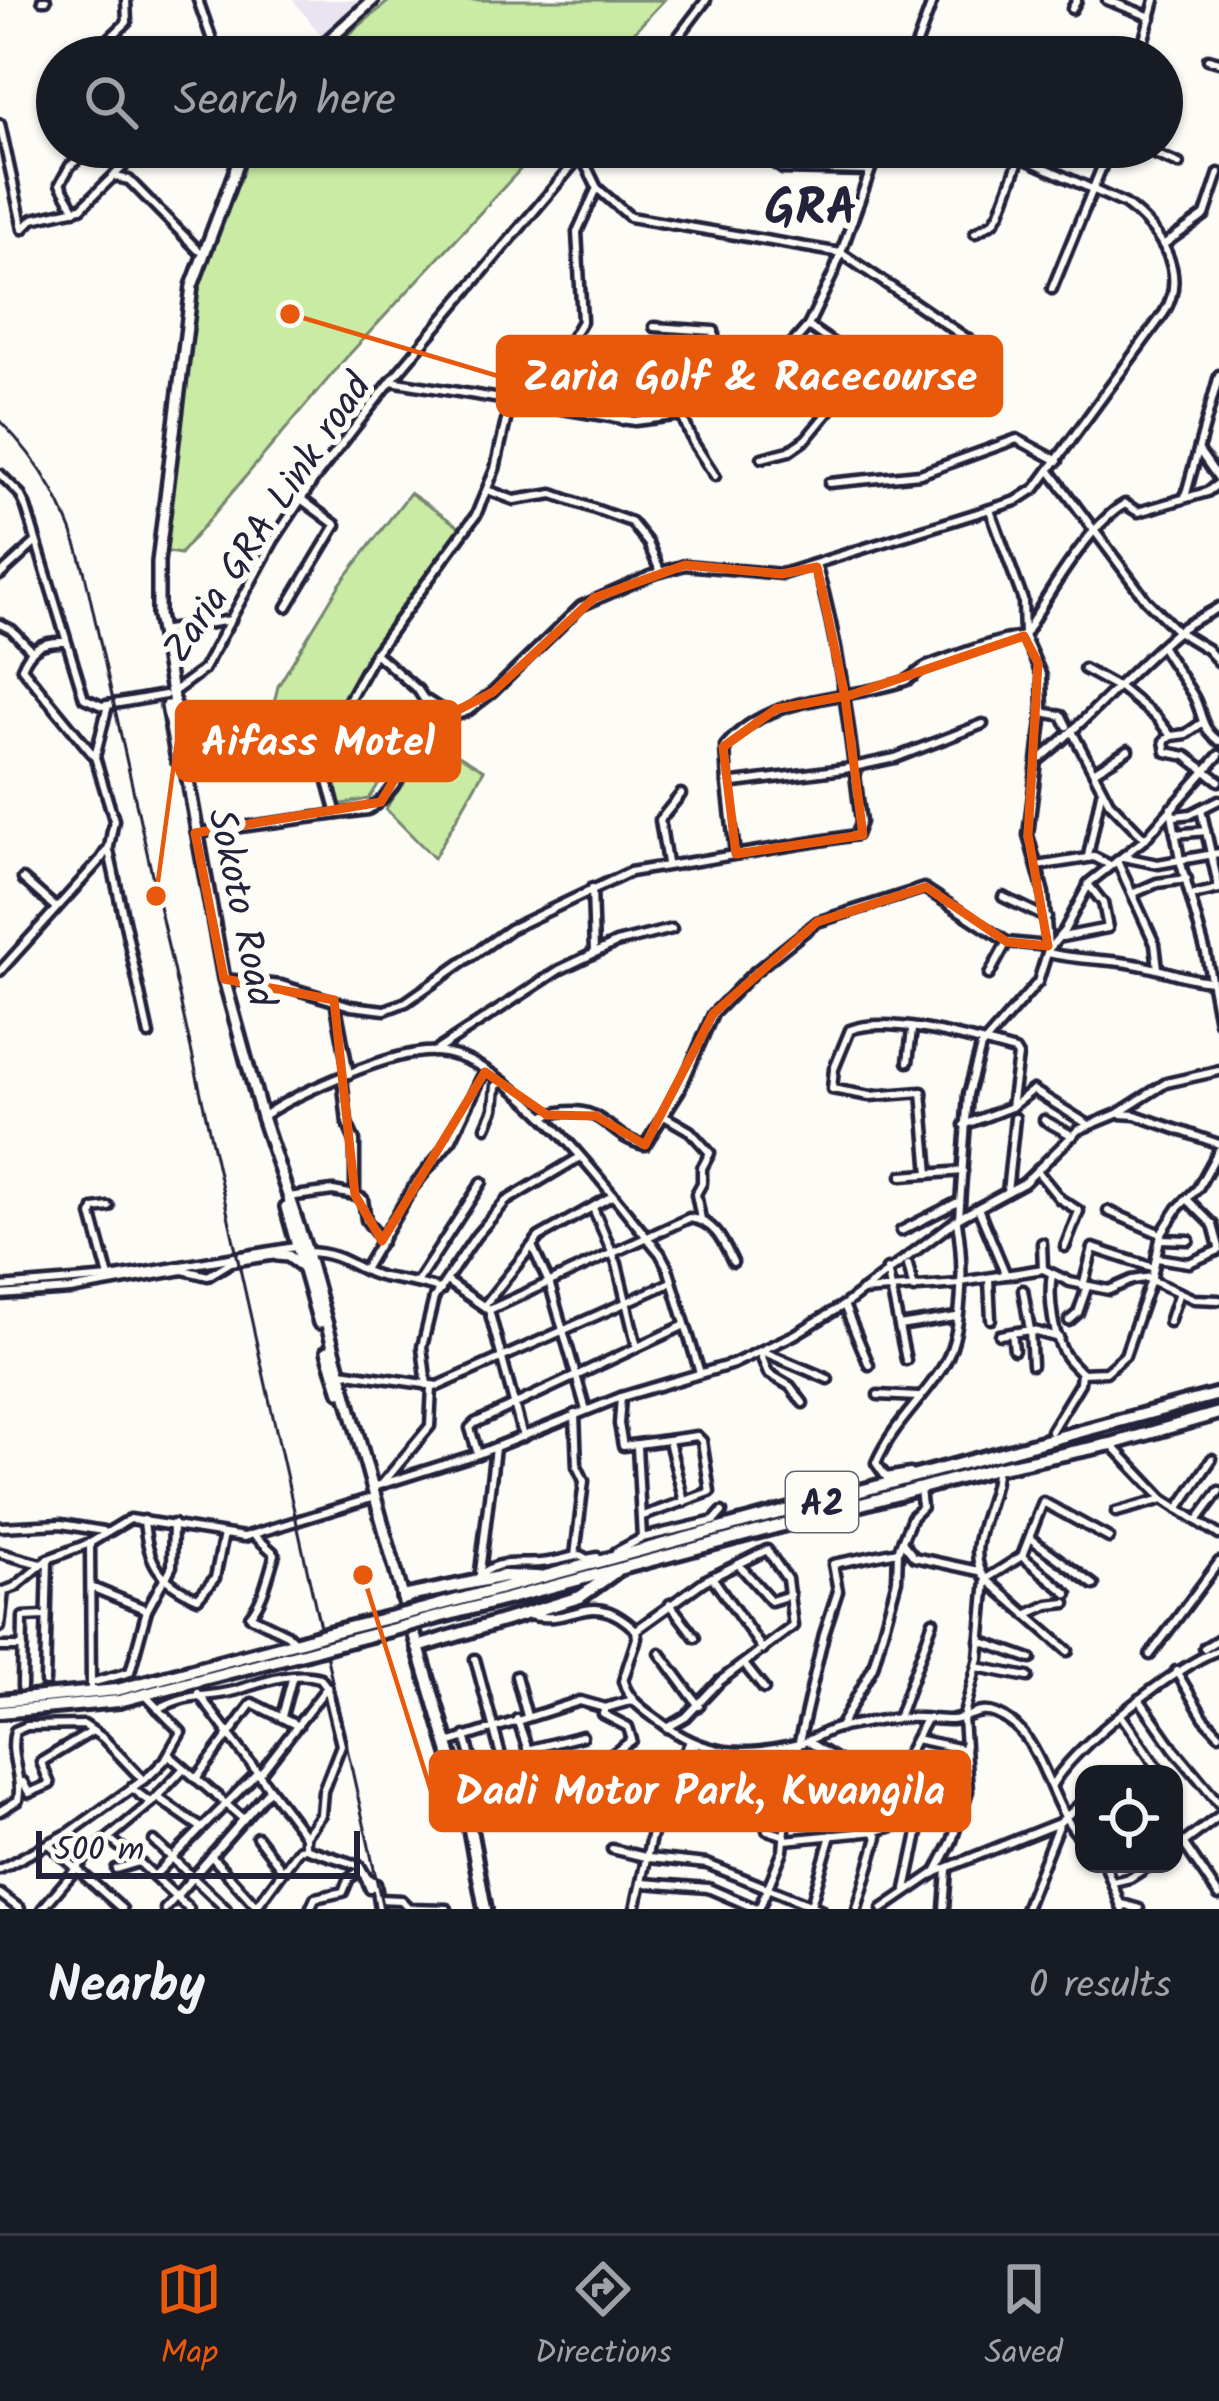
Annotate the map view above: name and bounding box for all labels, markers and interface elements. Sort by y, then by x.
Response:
search box [36,36,1183,168]
text: Search here [174,66,396,138]
icon: search [78,69,144,135]
district label: GRA [764,170,858,251]
callout: Zaria Golf & Racecourse [498,337,1001,415]
text: Zaria Golf & Racecourse [523,346,977,413]
street label: Zaria GRA Link road [149,360,390,677]
callout: Aifass Motel [177,702,459,780]
text: Aifass Motel [201,711,436,778]
street label: Sokoto Road [188,803,291,1014]
road number: A2 [786,1472,858,1532]
callout: Dadi Motor Park, Kwangila [431,1752,969,1830]
text: Dadi Motor Park, Kwangila [455,1760,945,1827]
map controls [1075,1765,1183,1873]
button: locate [1075,1765,1183,1873]
scale bar [36,1825,360,1878]
text: 500 m [54,1825,144,1878]
text: Nearby [48,1947,205,2028]
text: 0 results [1029,1956,1171,2018]
tab: Map [156,2256,222,2381]
tab: Directions [535,2256,672,2381]
tab: Saved [984,2256,1063,2381]

